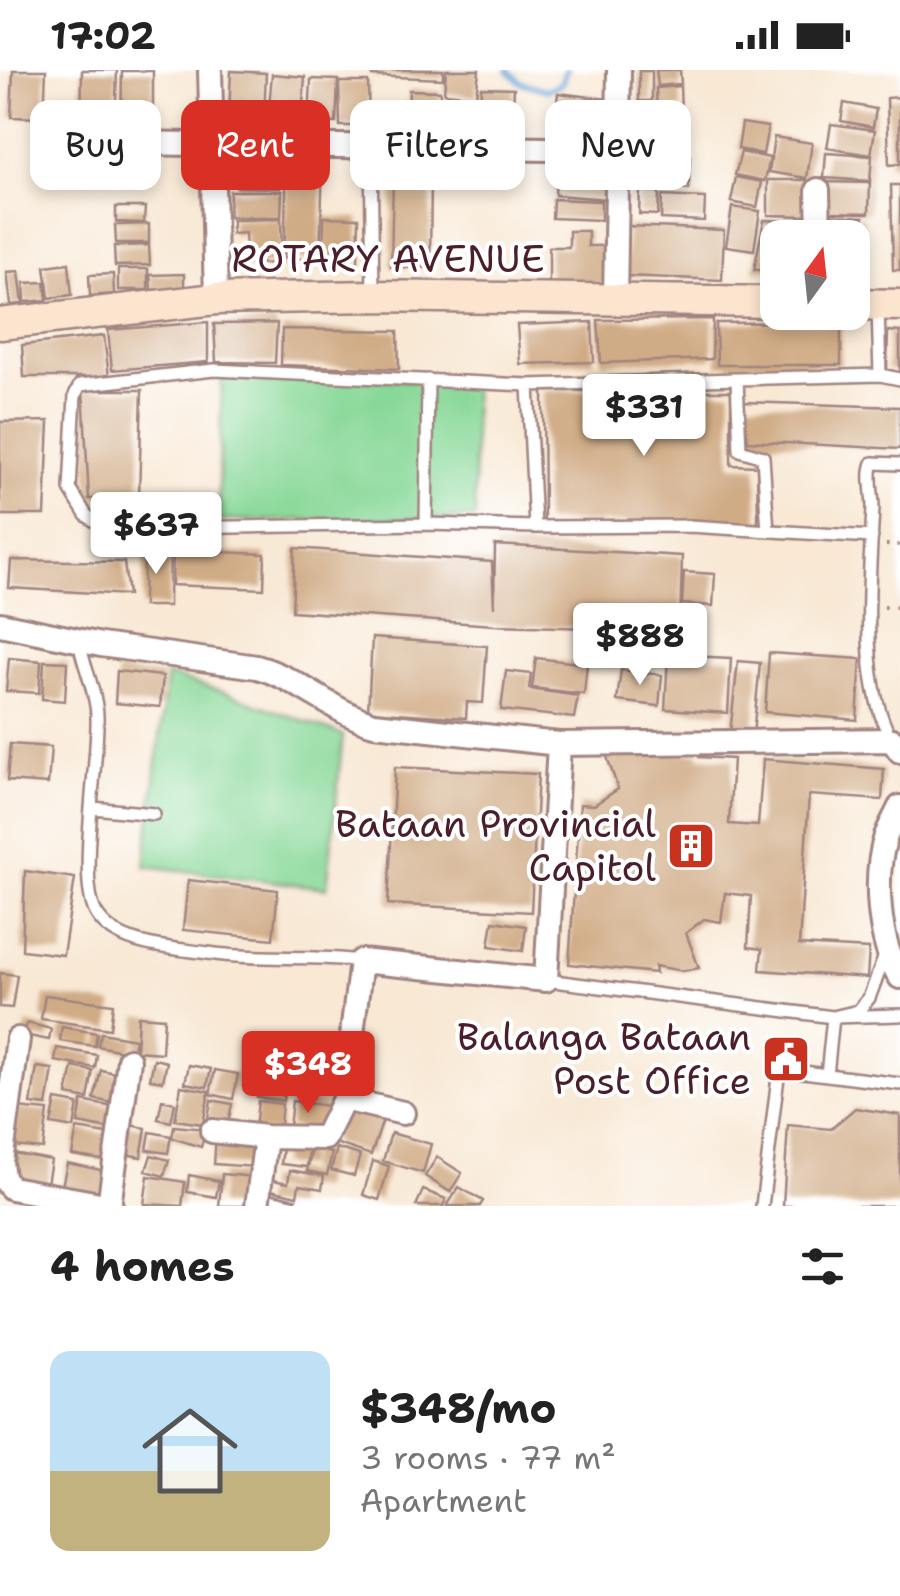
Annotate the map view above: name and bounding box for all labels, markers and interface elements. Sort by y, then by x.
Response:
text: 17:02 [50,10,156,61]
chip: Buy [30,100,161,190]
chip: Rent [181,100,330,190]
chip: Filters [350,100,525,190]
chip: New [545,100,691,190]
north arrow [760,220,870,330]
map controls [760,220,870,330]
street label: ROTARY AVENUE [231,233,545,284]
pin: $331 [585,374,703,459]
text: $331 [605,385,683,428]
pin: $637 [97,492,215,577]
text: $637 [113,503,199,546]
pin: $888 [581,603,699,688]
text: $888 [595,614,685,657]
place label: Bataan Provincial Capitol [335,798,657,893]
building icon: Bataan Provincial Capitol [665,820,717,872]
place label: Balanga Bataan Post Office [457,1011,751,1106]
pin: $348 [249,1031,367,1116]
public building icon: Balanga Bataan Post Office [760,1033,812,1085]
text: $348 [264,1042,352,1085]
text: 4 homes [50,1238,235,1294]
icon: filters [795,1239,850,1294]
text: $348/mo [360,1380,557,1436]
icon: home [130,1391,250,1511]
text: 3 rooms · 77 m² [360,1436,616,1479]
text: Apartment [360,1479,527,1522]

